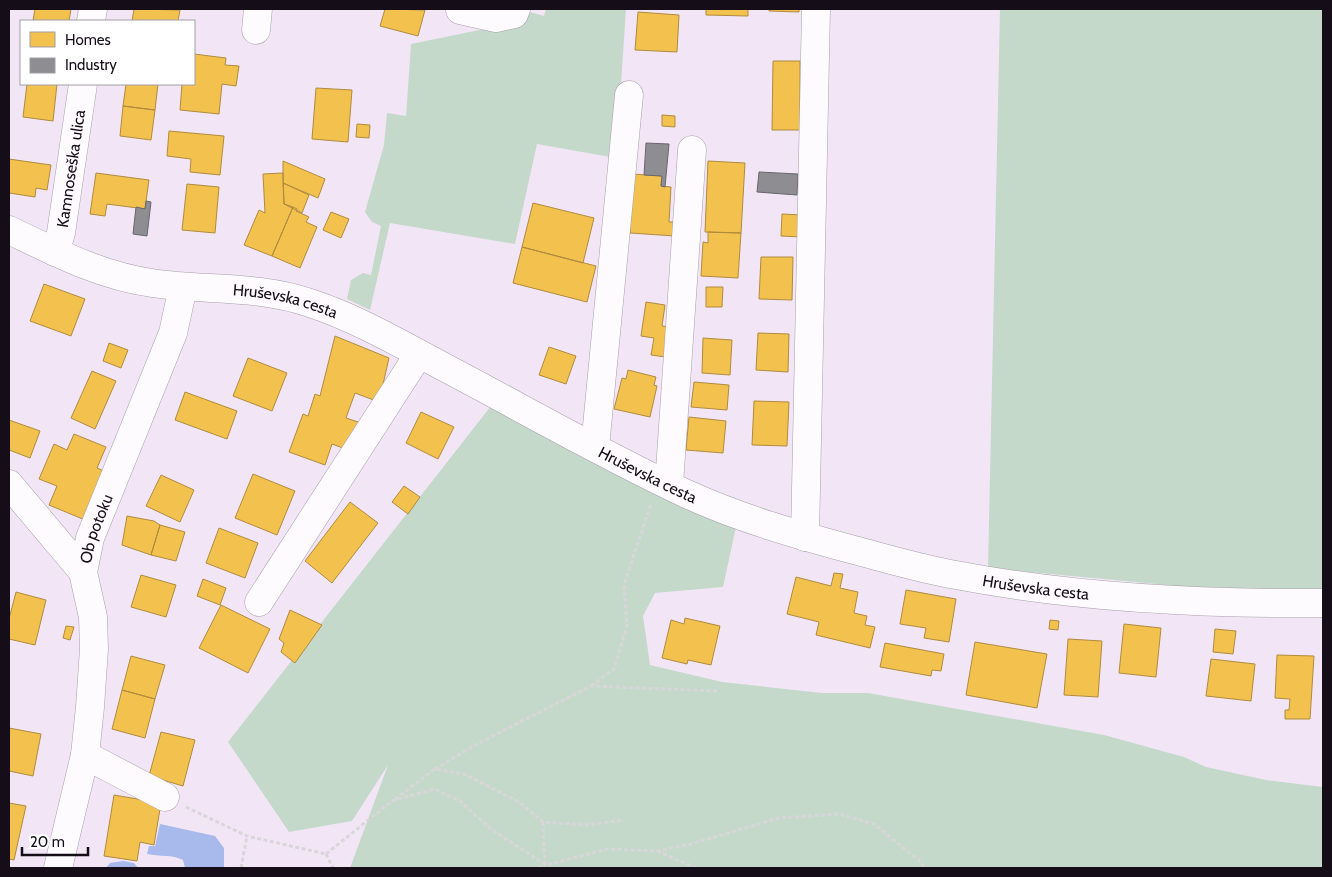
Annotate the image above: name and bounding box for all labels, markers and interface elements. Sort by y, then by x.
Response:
legend [20,20,195,85]
text: Homes [65,31,111,49]
text: Industry [65,56,117,74]
street label: Kamnoseška ulica [52,108,89,229]
street label: Hruševska cesta [232,280,341,322]
street label: Hruševska cesta [595,442,700,507]
street label: Ob potoku [76,491,116,565]
street label: Hruševska cesta [981,570,1090,603]
scale bar [22,824,89,856]
text: 20 m [30,833,65,851]

